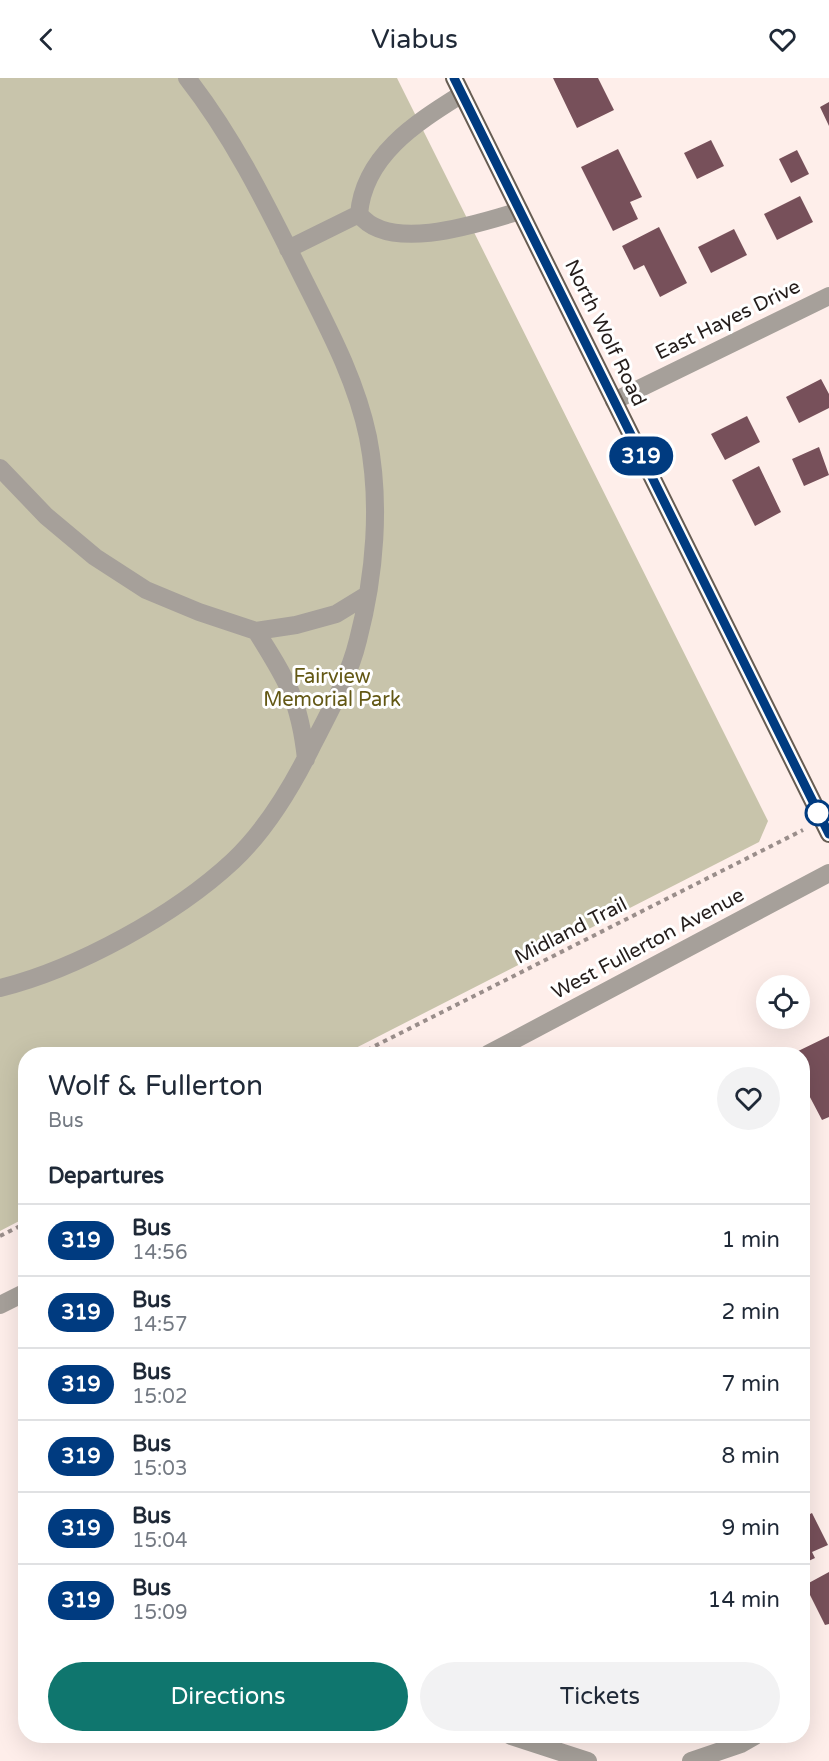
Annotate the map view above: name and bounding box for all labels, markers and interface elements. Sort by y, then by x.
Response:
icon: back [30,23,63,56]
text: Viabus [371,23,458,56]
icon: heart [766,23,799,56]
street label: North Wolf Road [559,256,651,410]
street label: East Hayes Drive [652,275,804,365]
line badge: 319 [606,436,676,476]
text: 319 [621,444,661,469]
park label: Fairview Memorial Park [263,665,401,712]
unlabelled marker [805,800,829,826]
street label: West Fullerton Avenue [548,883,748,1005]
street label: Midland Trail [511,892,631,970]
map controls [756,975,810,1029]
button: locate [756,975,810,1029]
button: heart [717,1067,780,1130]
text: Wolf & Fullerton [48,1069,263,1103]
text: Bus [48,1109,84,1133]
text: Departures [48,1163,164,1189]
text: Bus [132,1215,171,1241]
text: 1 min [721,1227,780,1253]
text: 319 [61,1228,101,1253]
text: 14:56 [132,1241,187,1265]
text: Bus [132,1287,171,1313]
text: 2 min [721,1299,780,1325]
text: 319 [61,1300,101,1325]
text: 14:57 [132,1313,187,1337]
text: Bus [132,1359,171,1385]
text: 7 min [721,1371,780,1397]
text: 319 [61,1372,101,1397]
text: 15:02 [132,1385,187,1409]
text: Bus [132,1431,171,1457]
text: 8 min [721,1443,780,1469]
text: 319 [61,1444,101,1469]
text: 15:03 [132,1457,187,1481]
text: Bus [132,1503,171,1529]
text: 9 min [721,1515,780,1541]
text: 319 [61,1516,101,1541]
text: 15:04 [132,1529,187,1553]
text: Bus [132,1575,171,1601]
text: 14 min [708,1587,780,1613]
text: 319 [61,1588,101,1613]
text: 15:09 [132,1601,187,1625]
button: Directions [48,1662,408,1731]
button: Tickets [420,1662,780,1731]

